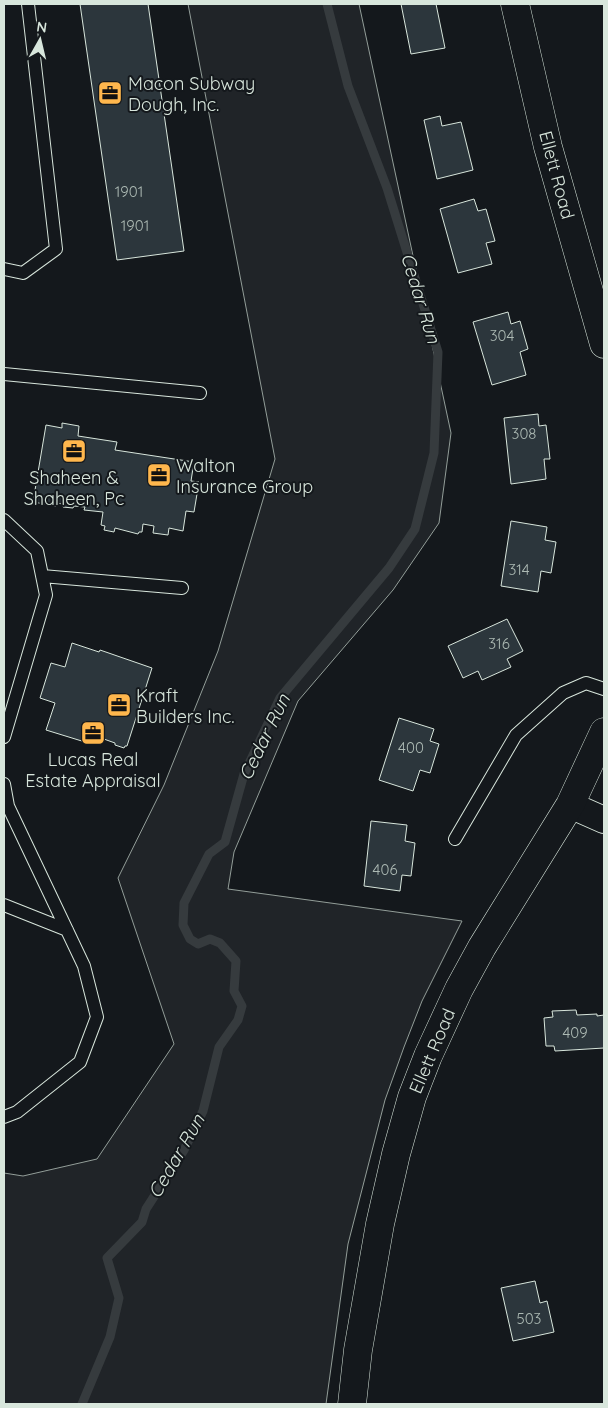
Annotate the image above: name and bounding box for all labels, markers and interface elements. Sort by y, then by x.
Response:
north arrow [15,15,65,65]
text: N [35,17,48,37]
place label: Macon Subway Dough, Inc. [128,72,255,116]
office icon: Macon Subway Dough, Inc. [97,80,123,106]
street label: Ellett Road [534,128,580,222]
house number: 1901 [115,182,143,201]
house number: 1901 [121,216,149,235]
water label: Cedar Run [396,250,446,347]
house number: 304 [490,326,514,345]
house number: 308 [512,424,536,443]
office icon: Shaheen & Shaheen, Pc [61,438,87,464]
place label: Walton Insurance Group [176,454,313,498]
office icon: Walton Insurance Group [146,462,172,488]
place label: Shaheen & Shaheen, Pc [24,466,124,510]
house number: 314 [508,560,530,579]
house number: 316 [488,634,510,653]
place label: Kraft Builders Inc. [136,684,235,728]
water label: Cedar Run [233,689,296,784]
office icon: Kraft Builders Inc. [106,692,132,718]
office icon: Lucas Real Estate Appraisal [80,720,106,746]
house number: 400 [398,738,424,757]
place label: Lucas Real Estate Appraisal [25,748,161,792]
house number: 406 [373,860,397,879]
street label: Ellett Road [404,1005,460,1097]
house number: 409 [562,1023,588,1042]
water label: Cedar Run [142,1109,210,1202]
house number: 503 [517,1309,542,1328]

